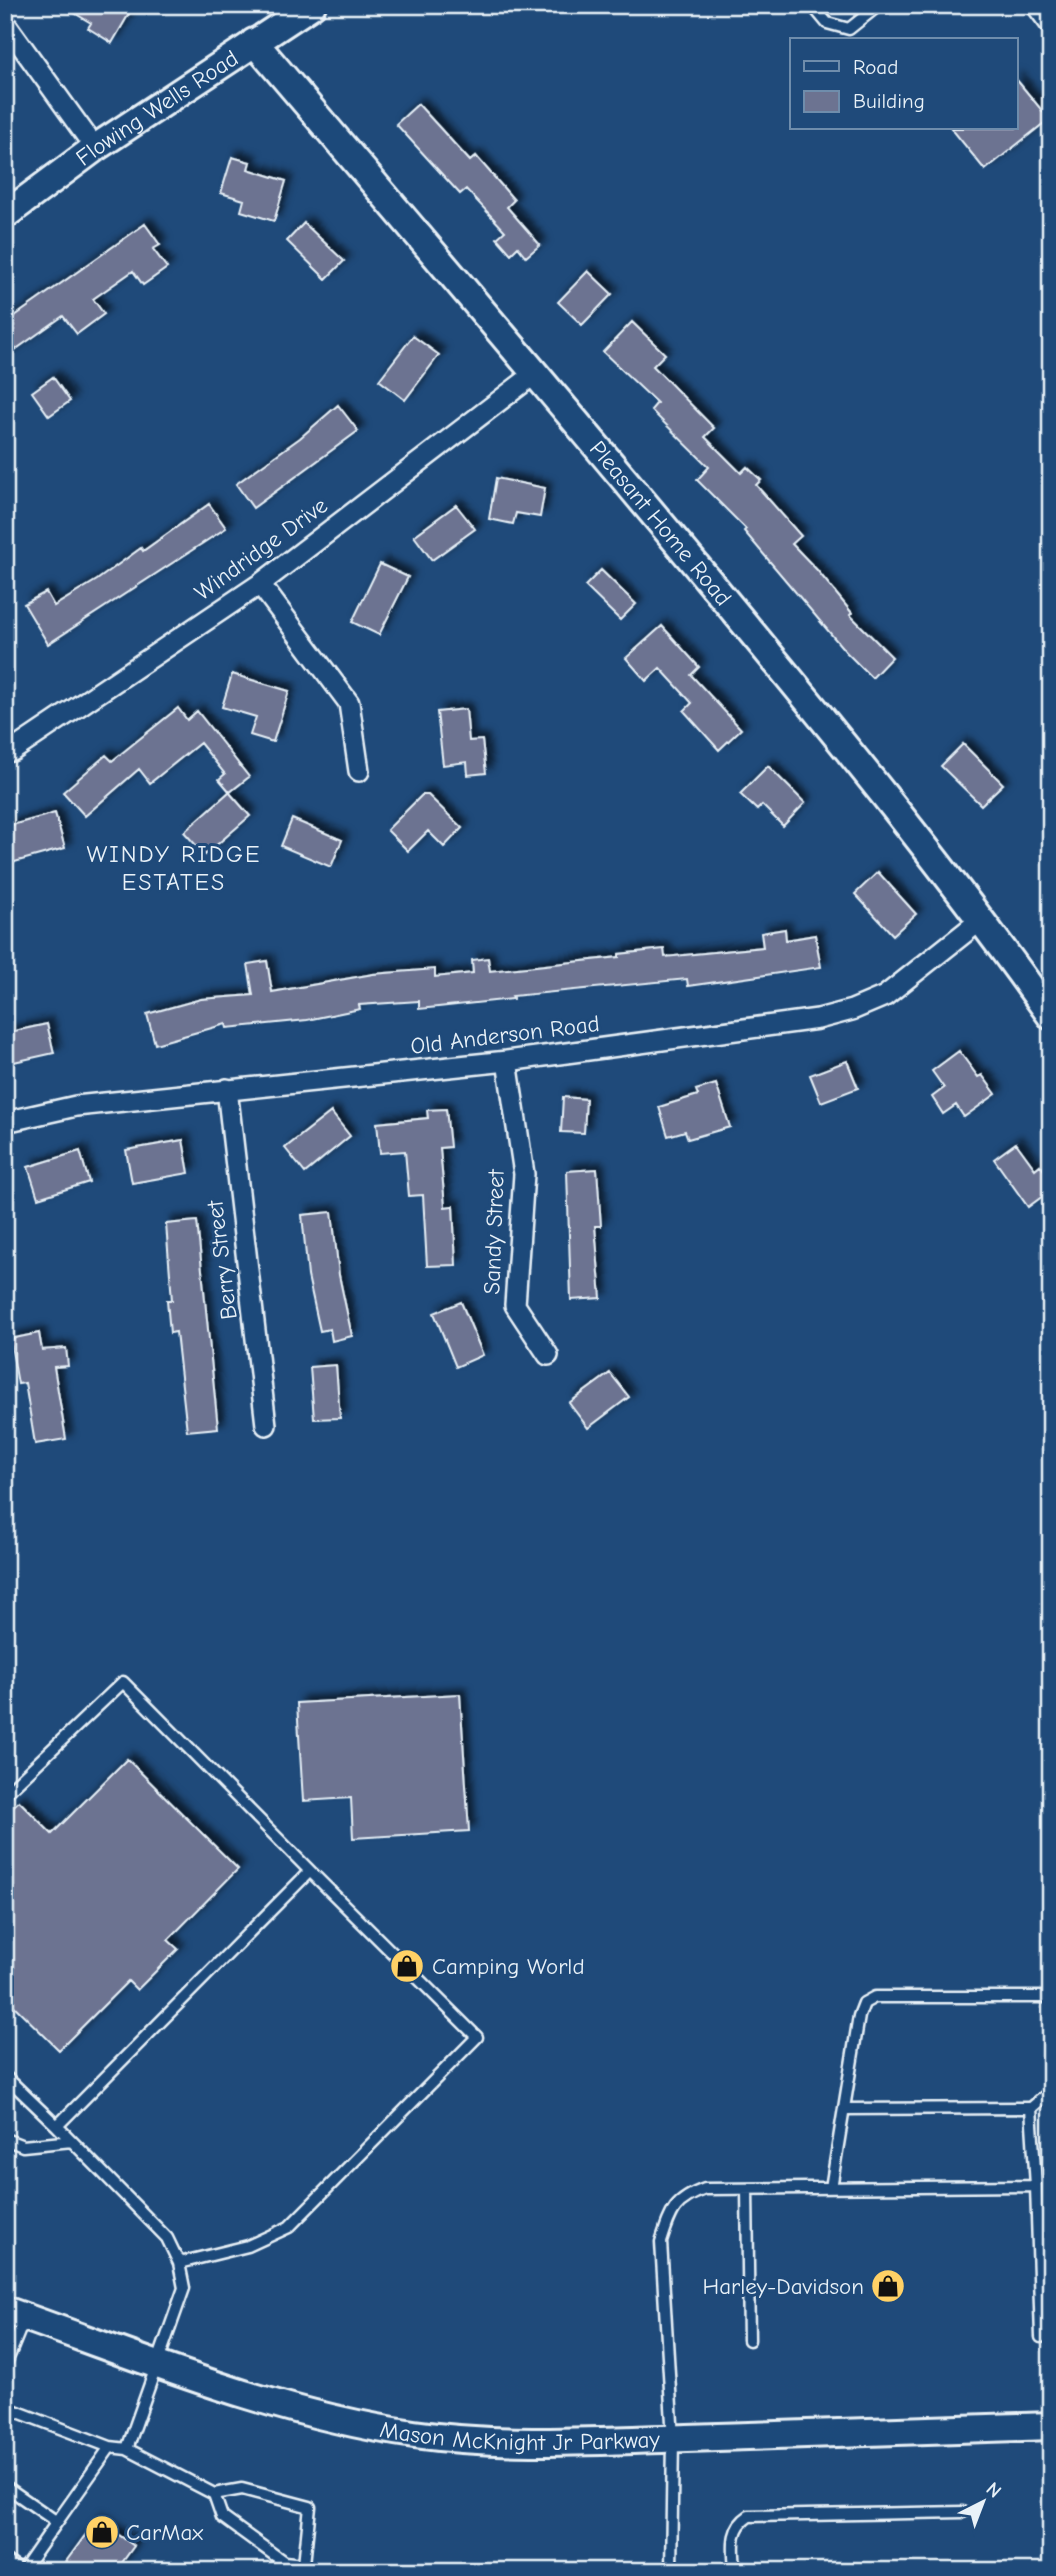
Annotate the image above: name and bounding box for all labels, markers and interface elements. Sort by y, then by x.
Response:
legend [790,38,1018,130]
street label: Flowing Wells Road [70,44,243,171]
text: Road [853,55,898,79]
text: Building [853,89,925,113]
street label: Pleasant Home Road [584,435,737,611]
street label: Windridge Drive [189,492,333,606]
district label: WINDY RIDGE ESTATES [86,840,262,896]
street label: Old Anderson Road [409,1010,601,1060]
street label: Sandy Street [478,1168,510,1295]
street label: Berry Street [201,1198,243,1321]
shop icon: Camping World [388,1947,426,1985]
place label: Camping World [432,1953,585,1980]
shop icon: Harley-Davidson [869,2267,907,2305]
place label: Harley-Davidson [703,2273,864,2300]
street label: Mason McKnight Jr Parkway [378,2415,661,2456]
north arrow [948,2468,1018,2538]
text: N [982,2478,1006,2502]
shop icon: CarMax [83,2513,121,2551]
place label: CarMax [126,2519,203,2546]

